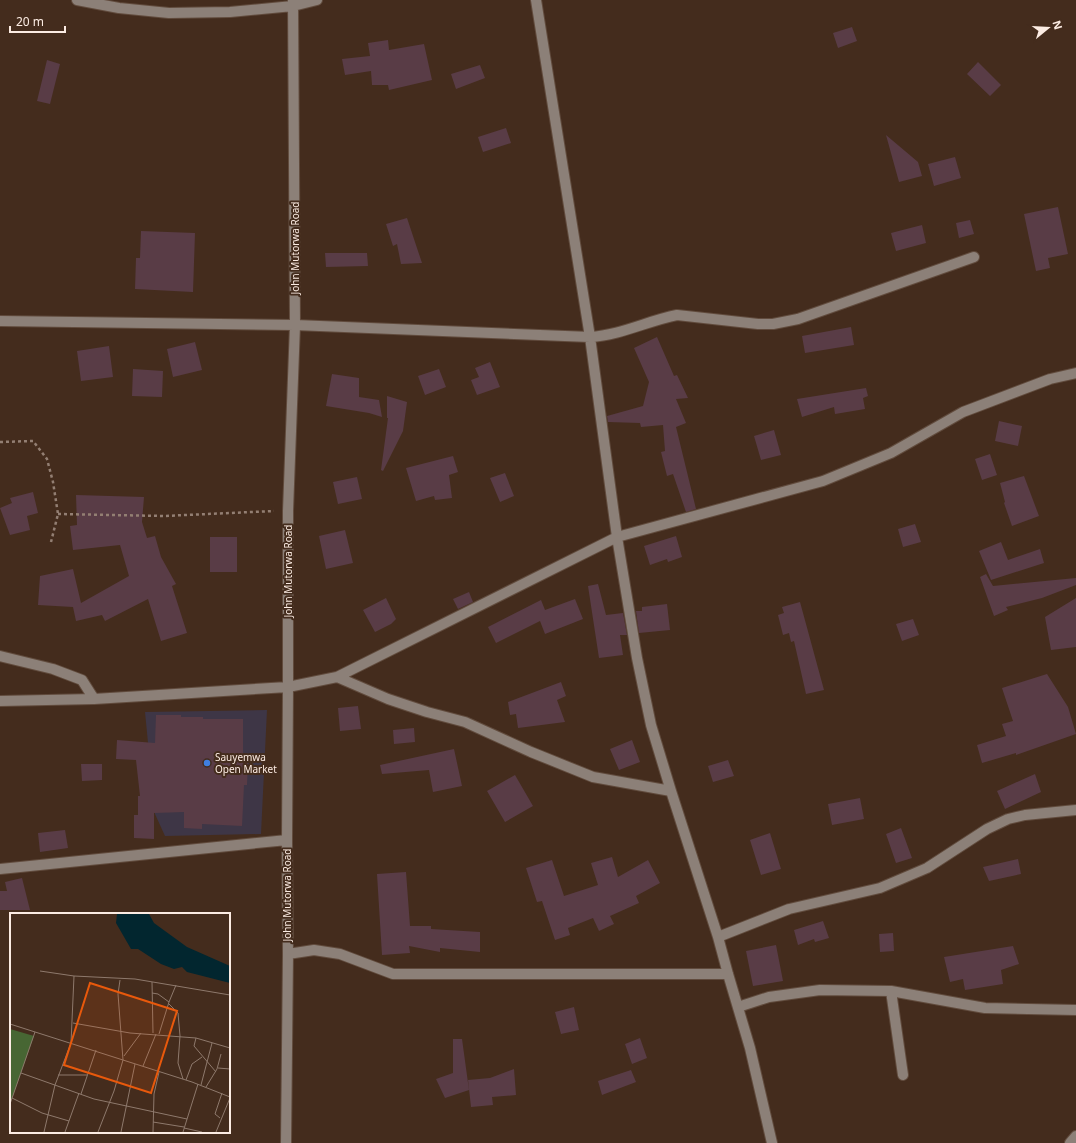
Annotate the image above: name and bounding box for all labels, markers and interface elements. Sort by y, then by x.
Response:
scale bar [10,8,65,34]
north arrow [1028,8,1068,48]
text: 20 m [16,13,44,30]
text: N [1049,18,1067,31]
street label: John Mutorwa Road [288,202,302,295]
street label: John Mutorwa Road [281,525,295,618]
place label: Sauyemwa Open Market [215,750,277,776]
marker: Sauyemwa Open Market [202,758,212,768]
street label: John Mutorwa Road [280,849,294,942]
inset map [10,913,230,1133]

